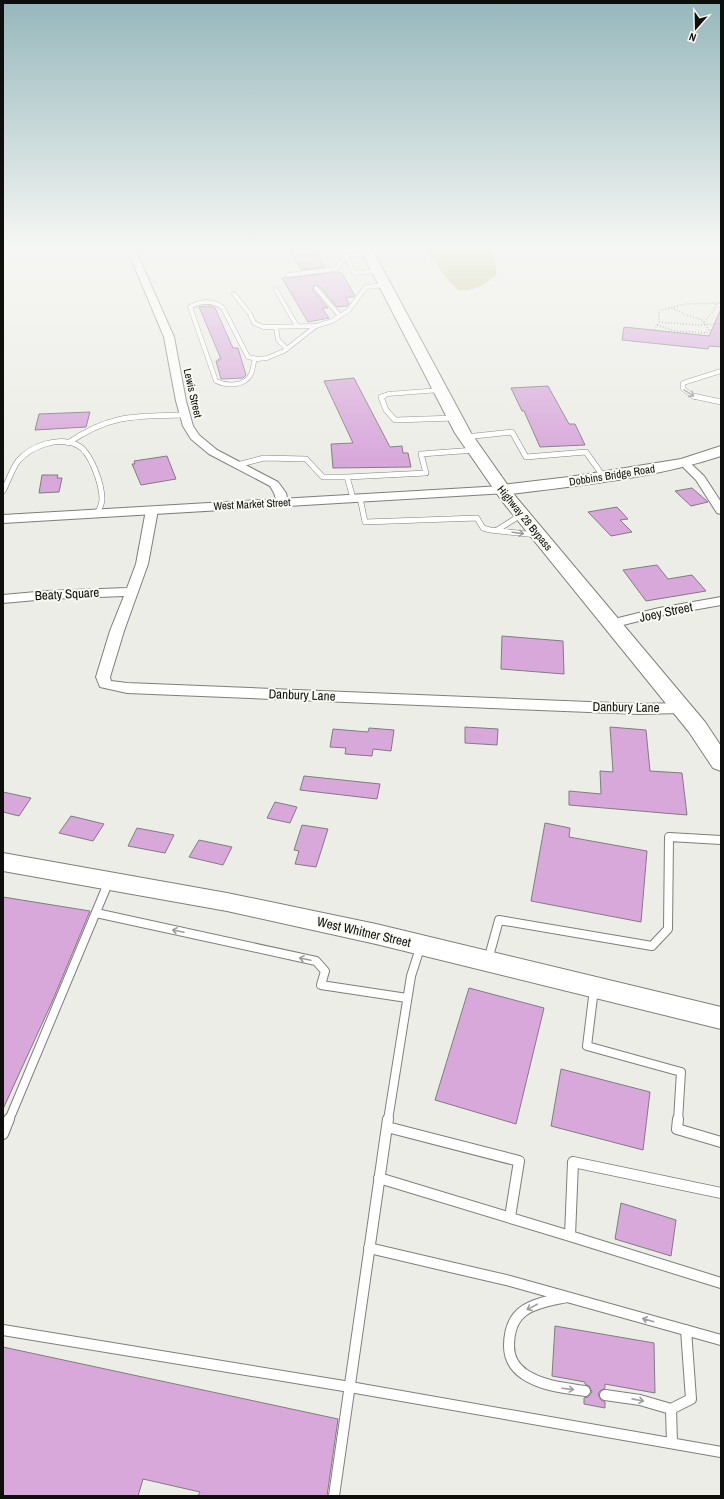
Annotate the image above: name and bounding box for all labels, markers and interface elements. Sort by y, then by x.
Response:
north arrow [676,8,716,48]
text: N [687,30,698,45]
street label: Lewis Street [181,367,206,419]
one-way arrow [683,389,695,397]
street label: Dobbins Bridge Road [568,461,656,489]
street label: Highway 28 Bypass [494,483,556,554]
street label: West Market Street [213,495,291,513]
one-way arrow [511,529,524,537]
street label: Beaty Square [34,584,100,604]
street label: Joey Street [638,598,694,626]
street label: Danbury Lane [268,685,336,705]
street label: Danbury Lane [592,698,660,716]
street label: West Whitner Street [315,913,413,951]
one-way arrow [172,926,185,934]
one-way arrow [299,954,312,962]
one-way arrow [526,1304,538,1311]
one-way arrow [642,1315,655,1323]
one-way arrow [561,1385,574,1393]
one-way arrow [631,1396,644,1404]

